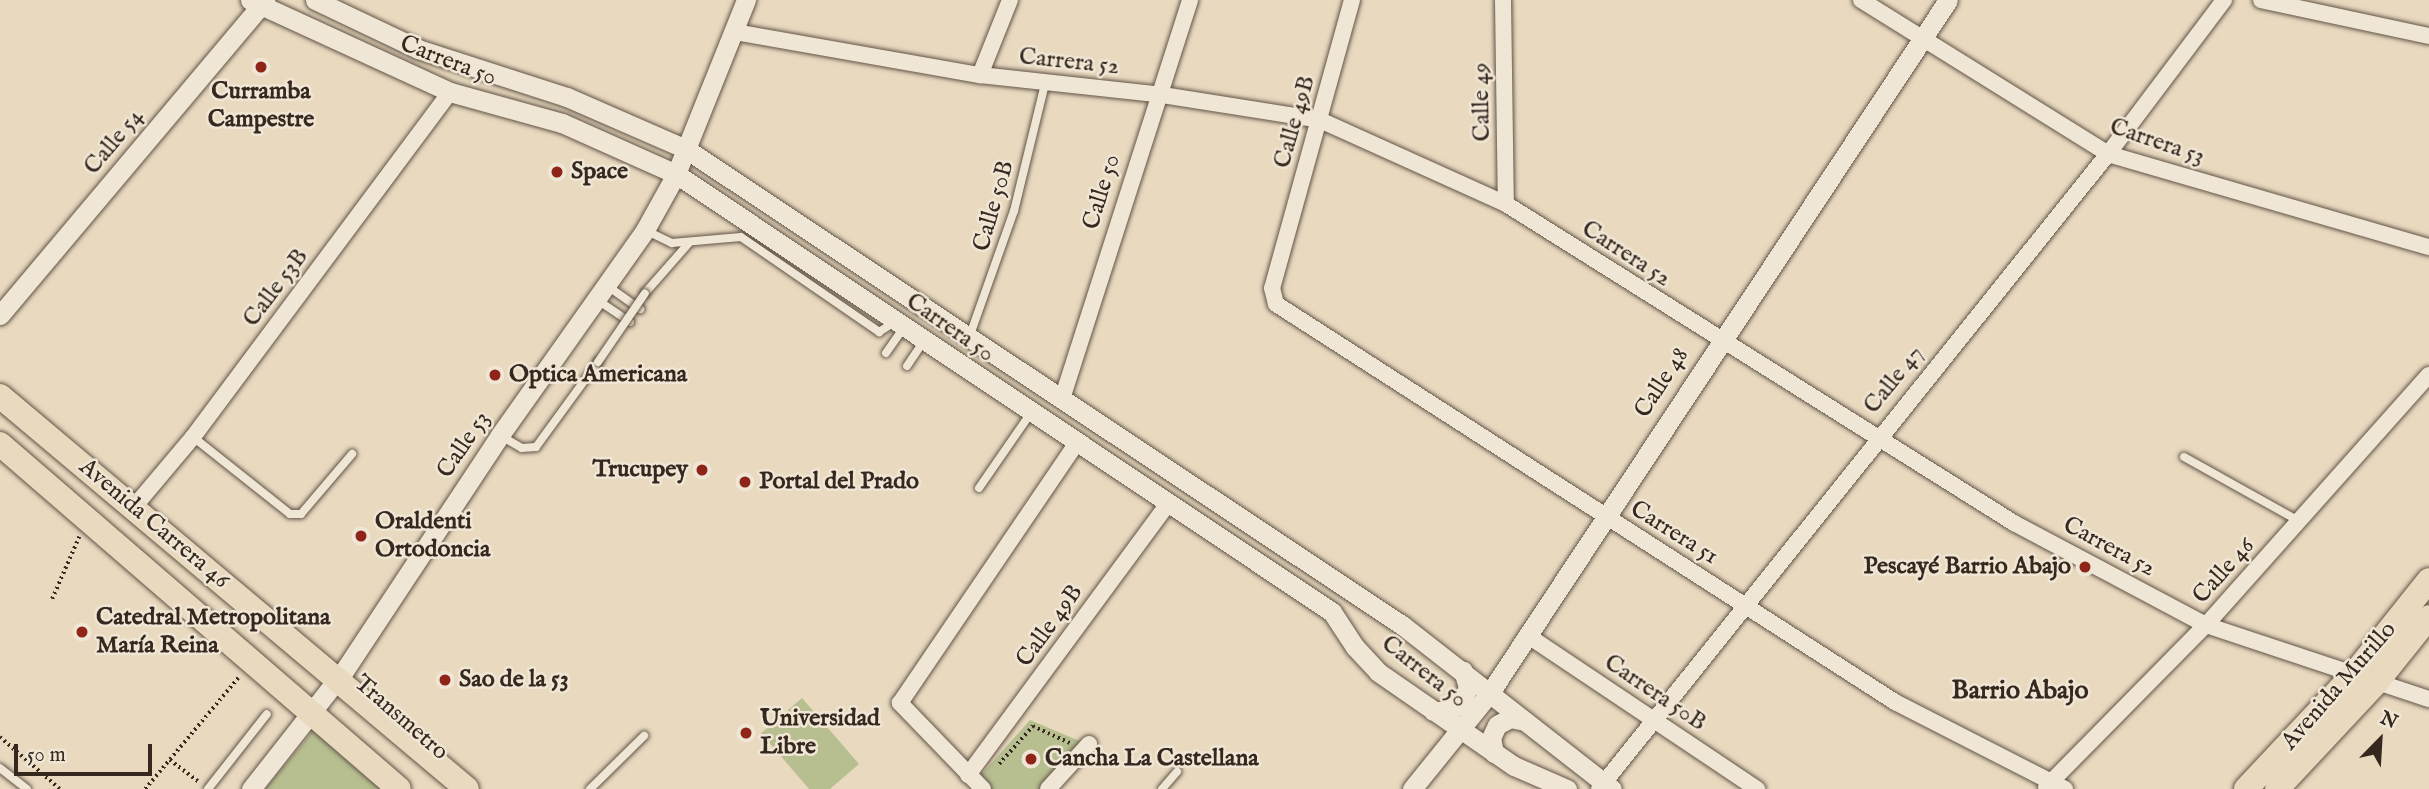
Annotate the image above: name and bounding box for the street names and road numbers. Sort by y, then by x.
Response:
street label: Carrera 50 [396,29,500,93]
street label: Carrera 52 [1018,42,1120,82]
street label: Calle 49 [1467,62,1497,142]
street label: Calle 49B [1268,72,1322,172]
street label: Calle 54 [78,103,150,181]
street label: Carrera 53 [2106,112,2208,172]
street label: Calle 50 [1077,151,1127,233]
street label: Calle 50B [967,157,1021,255]
street label: Carrera 52 [1576,215,1676,293]
street label: Calle 53B [237,243,315,333]
street label: Carrera 50 [900,287,1000,369]
street label: Calle 47 [1858,340,1930,420]
street label: Calle 48 [1629,342,1695,424]
street label: Calle 53 [431,406,497,484]
street label: Avenida Carrera 46 [73,453,235,595]
street label: Carrera 51 [1625,495,1723,571]
street label: Carrera 52 [2058,511,2160,583]
street label: Calle 46 [2187,532,2261,610]
street label: Calle 49B [1010,579,1090,673]
street label: Avenida Murillo [2275,616,2403,756]
street label: Carrera 50 [1375,630,1473,714]
street label: Carrera 50B [1599,648,1711,738]
street label: Transmetro [348,669,454,767]

